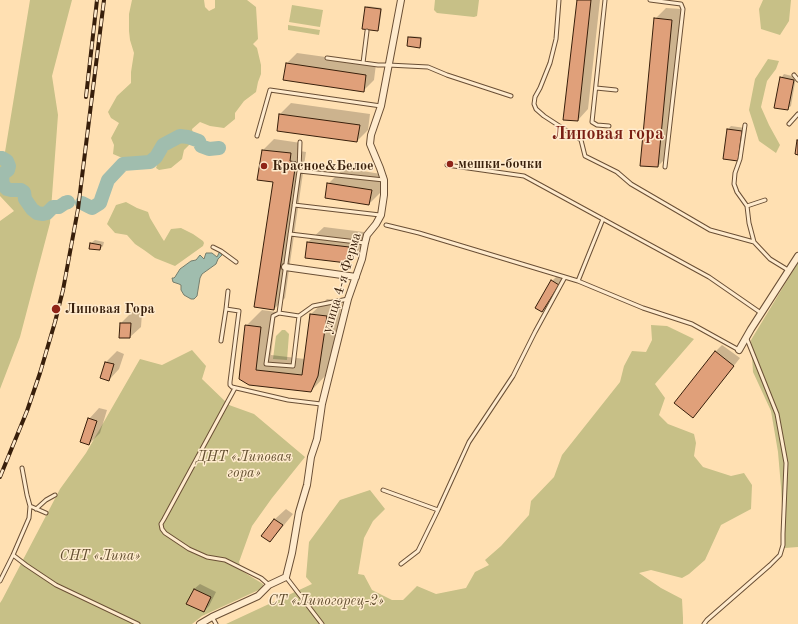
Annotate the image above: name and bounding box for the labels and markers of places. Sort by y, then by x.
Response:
place label: мешки-бочки [458,156,542,172]
place label: Красное&Белое [272,158,374,174]
marker: мешки-бочки [445,159,455,169]
marker: Красное&Белое [259,161,269,171]
place label: Липовая Гора [65,301,155,317]
marker: Липовая Гора [50,303,62,315]

